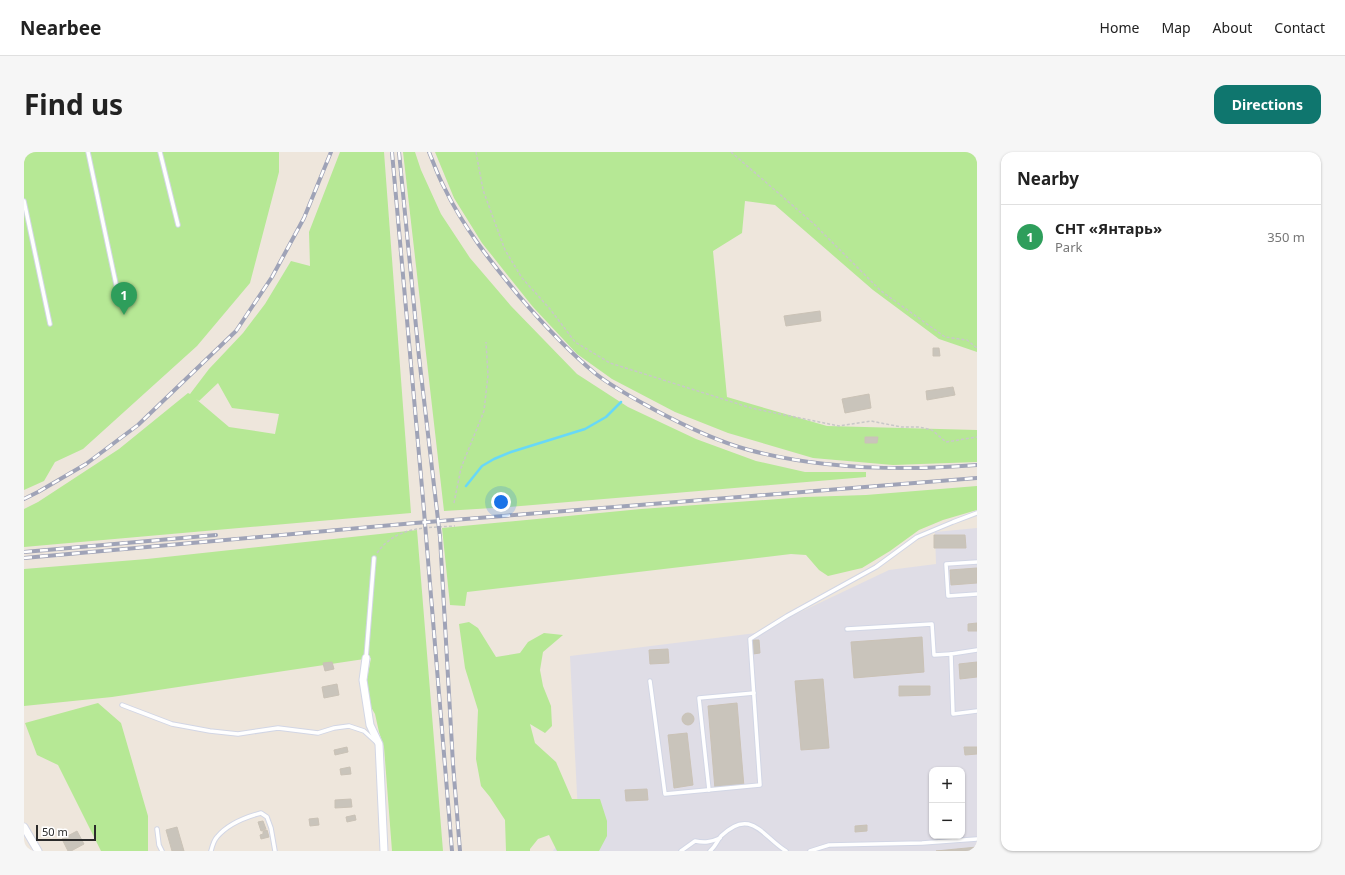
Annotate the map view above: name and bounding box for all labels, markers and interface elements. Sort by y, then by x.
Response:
text: Nearbee [20,15,101,41]
text: Home [1100,18,1139,37]
text: Map [1161,18,1191,37]
text: About [1213,18,1252,37]
text: Contact [1274,18,1325,37]
text: Find us [24,85,123,123]
button: Directions [1214,85,1321,124]
text: Nearby [1017,167,1079,190]
text: СНТ «Янтарь» [1055,218,1162,238]
text: 1 [1026,228,1034,246]
text: 350 m [1267,228,1305,246]
text: Park [1055,238,1082,256]
pin: 1 [111,282,137,315]
your location [491,492,511,512]
map controls [929,767,965,839]
button: + [929,767,965,803]
button: − [929,803,965,839]
scale bar [36,823,96,842]
text: 50 m [42,824,68,839]

